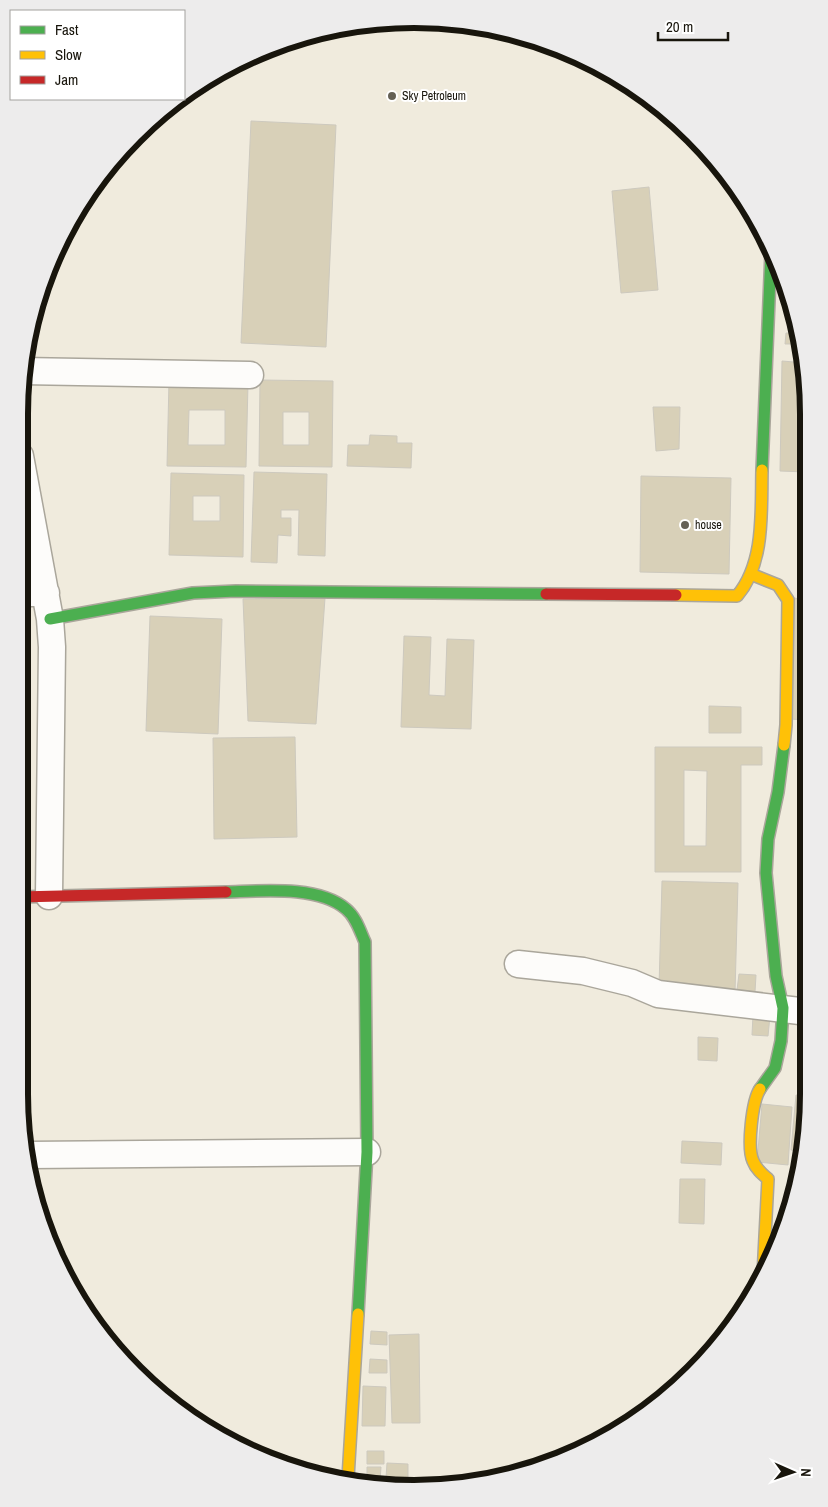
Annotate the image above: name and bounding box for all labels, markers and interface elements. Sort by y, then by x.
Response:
legend [10,10,185,100]
scale bar [658,10,728,42]
text: 20 m [666,16,693,37]
text: Fast [55,19,79,40]
text: Slow [55,44,82,65]
text: Jam [55,69,78,90]
place label: Sky Petroleum [402,88,466,104]
marker: Sky Petroleum [386,90,398,102]
place label: house [695,517,722,533]
marker: house [679,519,691,531]
north arrow [768,1447,818,1497]
text: N [797,1468,815,1477]

